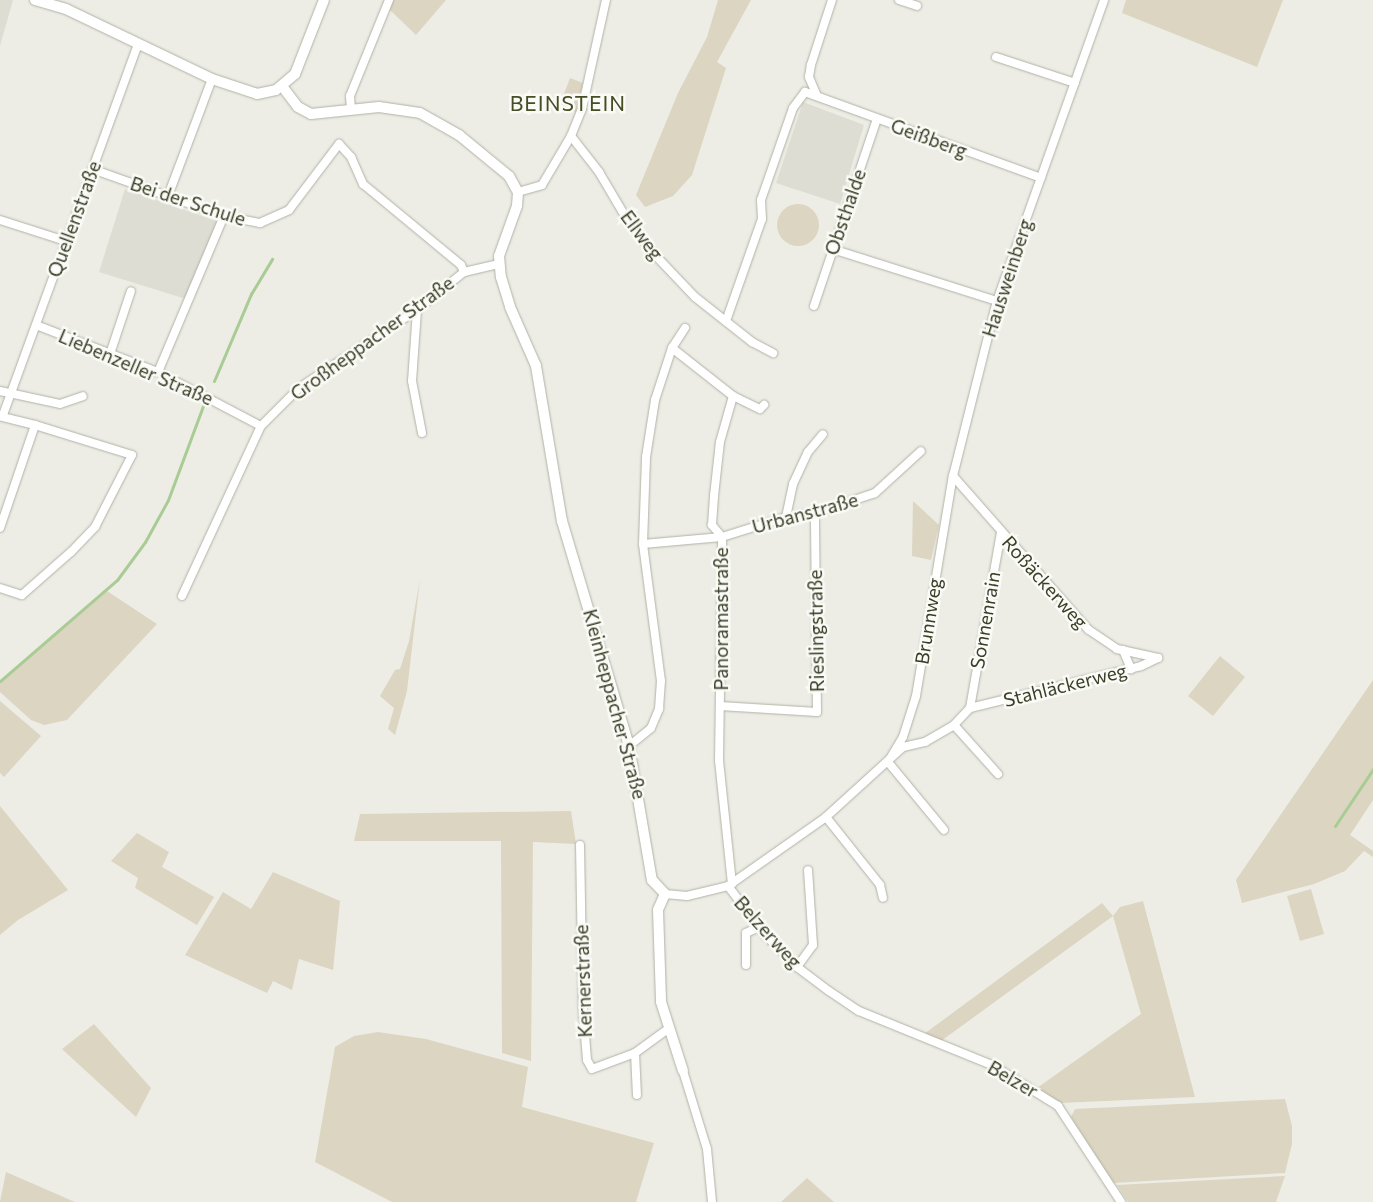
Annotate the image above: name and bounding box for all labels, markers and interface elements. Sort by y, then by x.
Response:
district label: BEINSTEIN [509,90,627,116]
street label: Geißberg [888,114,970,162]
street label: Quellenstraße [42,158,106,280]
street label: Obsthalde [820,166,870,258]
street label: Bei der Schule [127,172,249,230]
street label: Ellweg [616,206,668,264]
street label: Hausweinberg [977,216,1037,340]
street label: Großheppacher Straße [286,271,458,405]
street label: Liebenzeller Straße [55,324,217,410]
street label: Urbanstraße [750,488,860,538]
street label: Roßäckerweg [997,531,1093,633]
street label: Panoramastraße [710,547,732,691]
street label: Rieslingstraße [804,570,828,692]
street label: Sonnenrain [965,570,1005,670]
street label: Brunnweg [910,576,946,666]
street label: Kleinheppacher Straße [579,606,651,802]
street label: Stahläckerweg [1001,659,1129,711]
street label: Belzerweg [730,891,806,973]
street label: Kernerstraße [570,924,596,1038]
street label: Belzer [984,1056,1042,1102]

